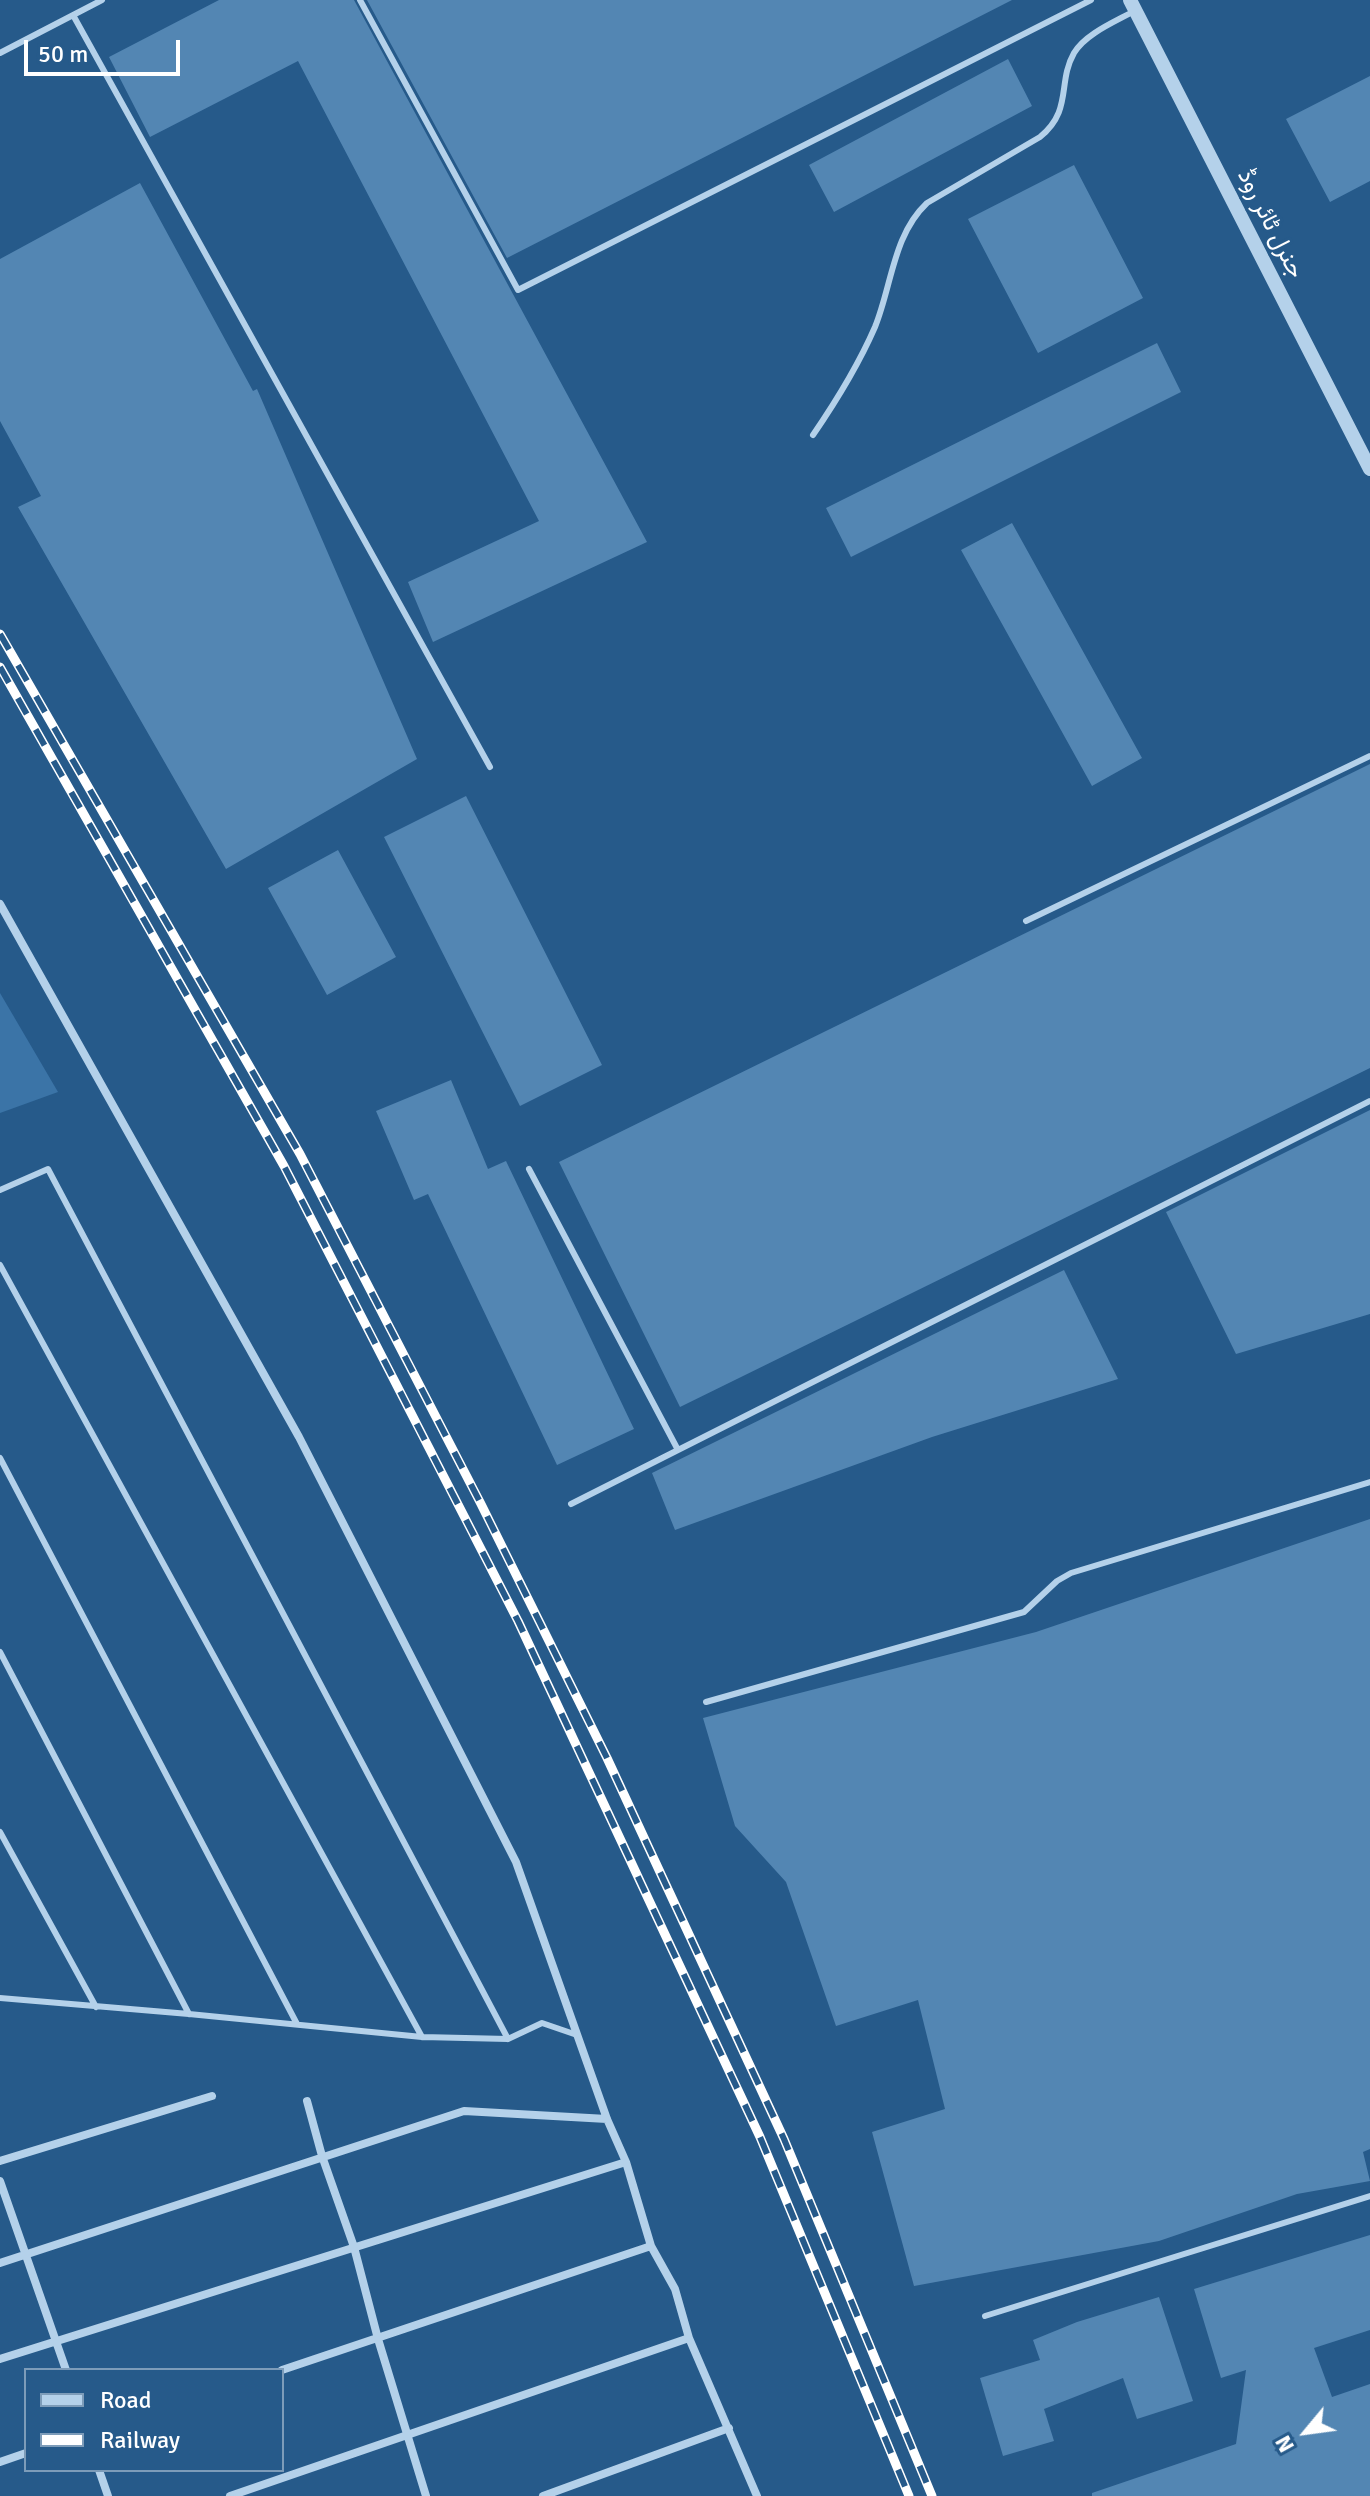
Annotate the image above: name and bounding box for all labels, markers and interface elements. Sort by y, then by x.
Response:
scale bar [28,24,184,74]
text: 50 m [38,39,88,69]
street label: جنرل ٹائر روڈ [1230,165,1310,283]
legend [24,2368,284,2472]
text: Road [100,2385,151,2415]
north arrow [1266,2392,1346,2472]
text: Railway [100,2425,180,2455]
text: N [1269,2431,1300,2457]

